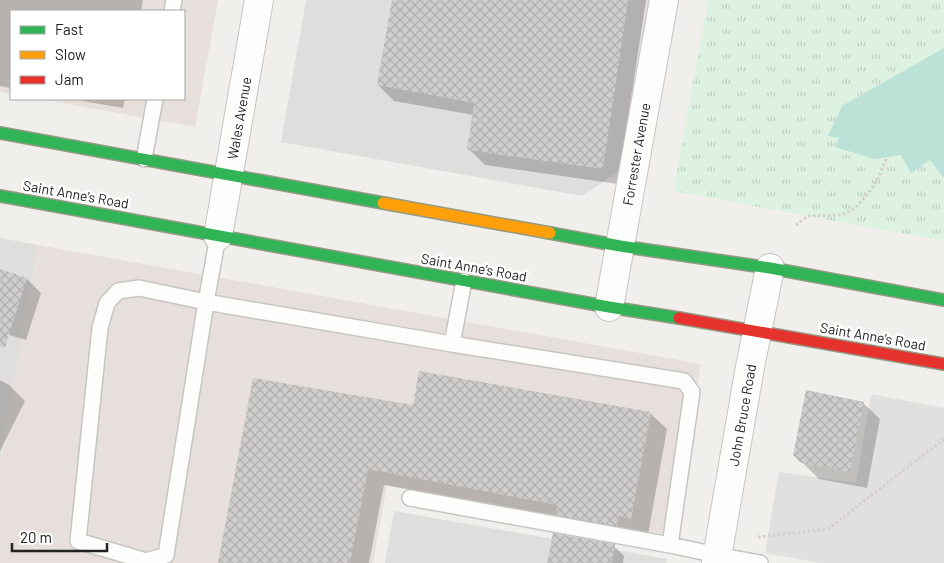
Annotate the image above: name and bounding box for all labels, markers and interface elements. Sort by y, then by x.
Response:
legend [10,10,185,100]
text: Fast [55,20,83,38]
text: Slow [55,45,86,63]
text: Jam [55,70,84,88]
street label: Wales Avenue [223,75,255,161]
street label: Forrester Avenue [619,101,653,207]
street label: Saint Anne's Road [22,176,130,212]
street label: Saint Anne's Road [420,249,528,285]
street label: Saint Anne's Road [819,318,927,354]
street label: John Bruce Road [725,363,759,467]
scale bar [12,520,108,552]
text: 20 m [20,528,52,546]

